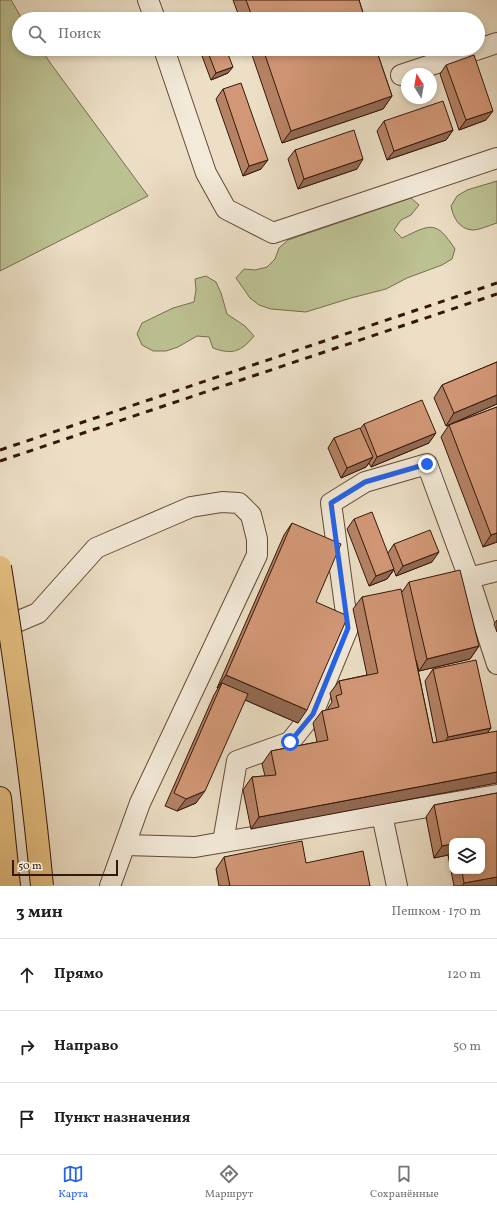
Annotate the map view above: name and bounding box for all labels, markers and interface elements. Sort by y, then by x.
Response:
search box [12,12,485,56]
icon: search [26,23,48,45]
text: Поиск [58,24,101,45]
north arrow [401,68,437,104]
route end [418,455,436,473]
route start [281,733,299,751]
map controls [449,838,485,874]
button: layers [449,838,485,874]
scale bar [12,858,118,877]
text: 50 m [18,859,42,874]
text: 3 мин [16,901,63,924]
text: Пешком · 170 m [392,903,481,921]
icon: ahead [16,964,38,986]
text: Прямо [54,964,103,985]
text: 120 m [447,966,481,984]
icon: right [16,1036,38,1058]
text: Направо [54,1036,118,1057]
text: 50 m [453,1038,481,1056]
icon: arrive [16,1108,38,1130]
text: Пункт назначения [54,1108,190,1129]
tab: Карта [58,1163,88,1202]
tab: Маршрут [205,1163,253,1202]
tab: Сохранённые [370,1163,439,1202]

